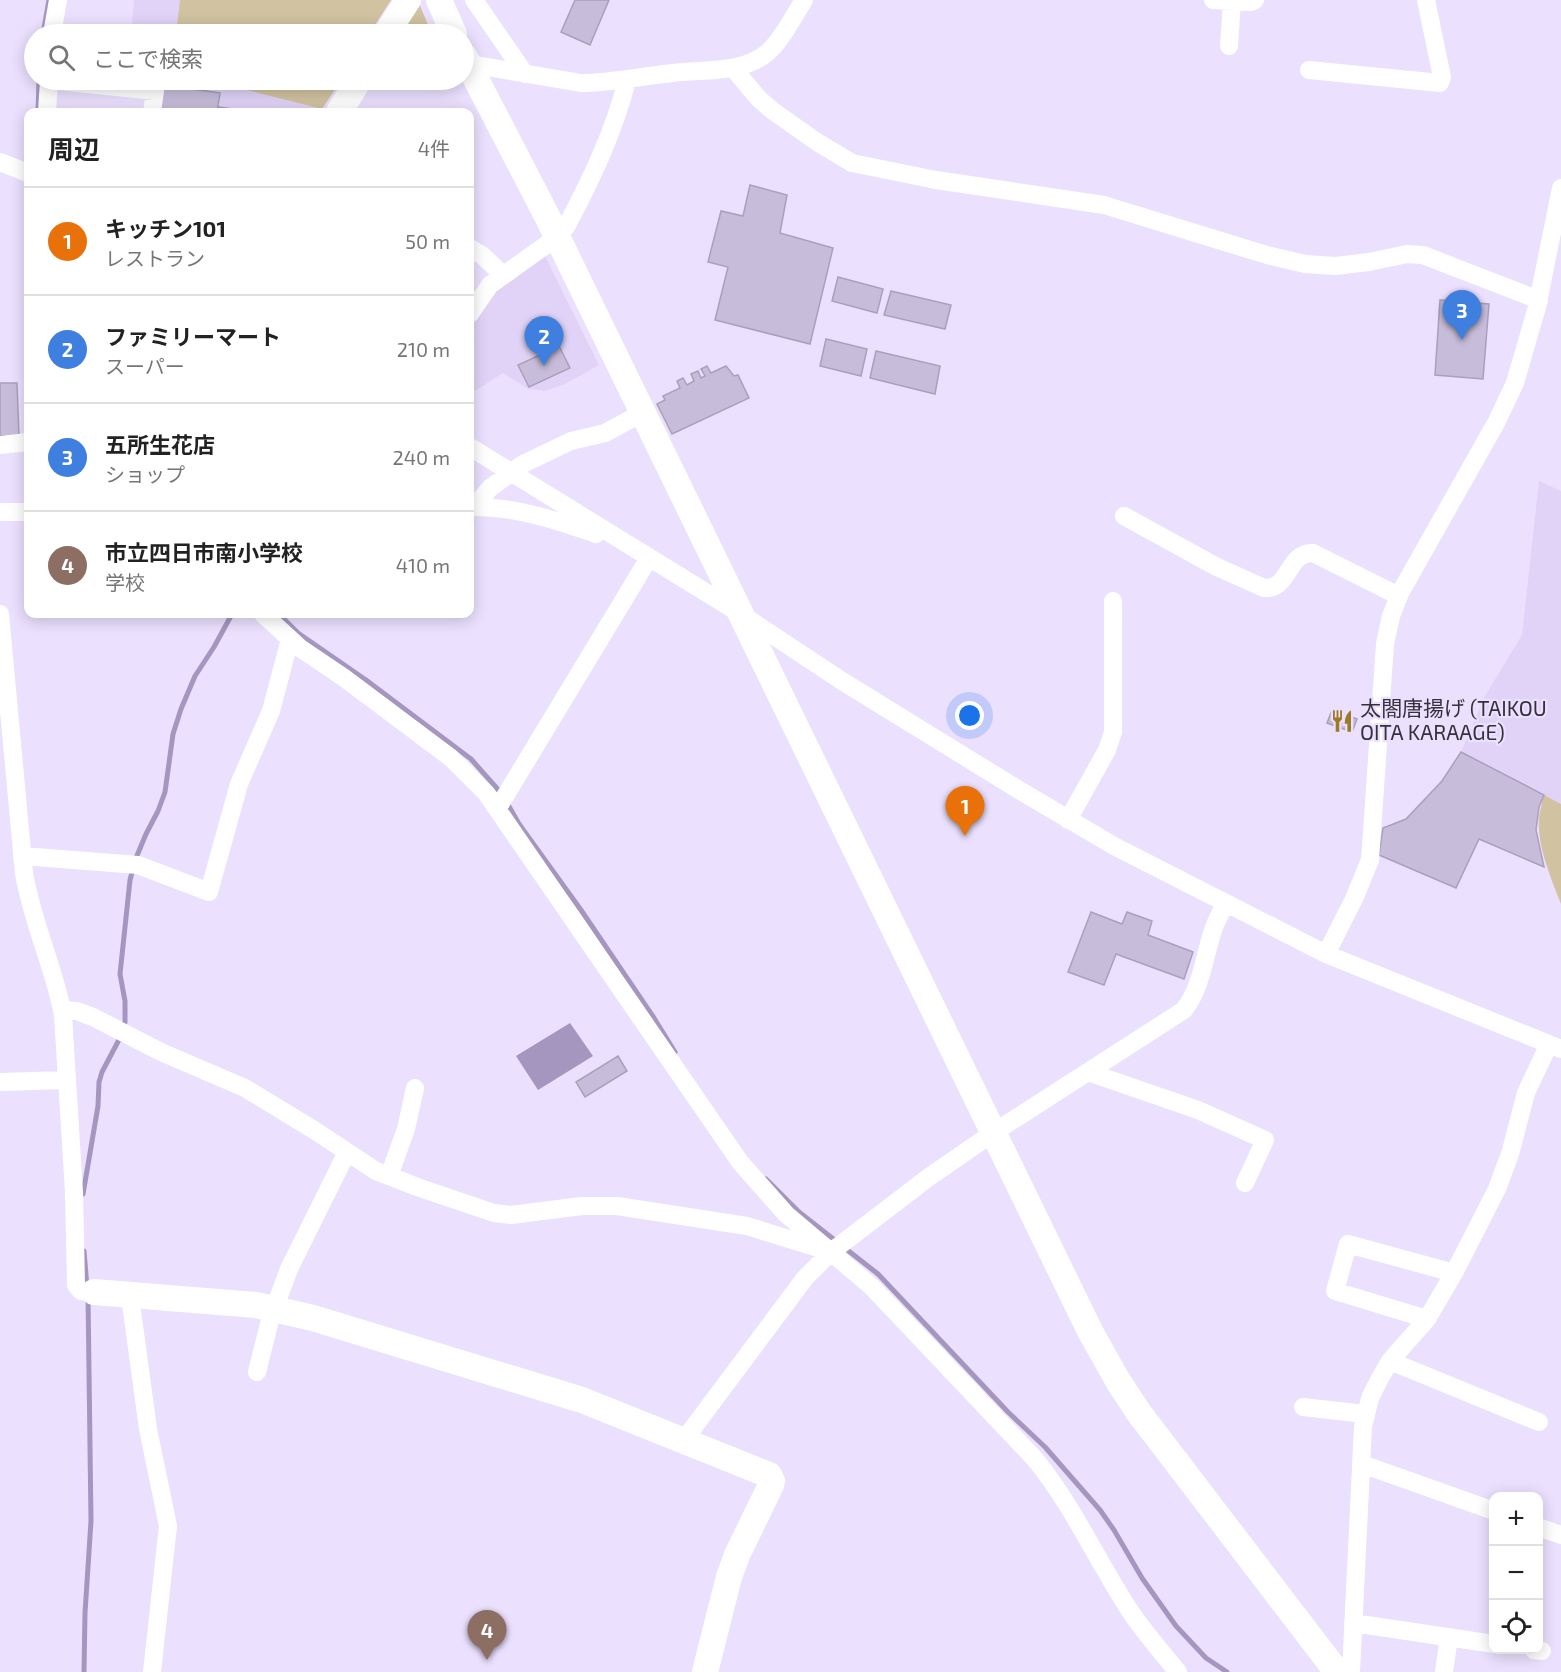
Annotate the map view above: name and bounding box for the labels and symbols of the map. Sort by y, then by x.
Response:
pin: 3 [1442,290,1482,340]
pin: 2 [524,316,564,366]
place label: 太閤唐揚げ (TAIKOU OITA KARAAGE) [1360,695,1547,744]
your location [955,701,984,730]
restaurant icon: 太閤唐揚げ (TAIKOU OITA KARAAGE) [1329,708,1355,734]
pin: 1 [946,786,984,836]
pin: 4 [468,1610,506,1660]

